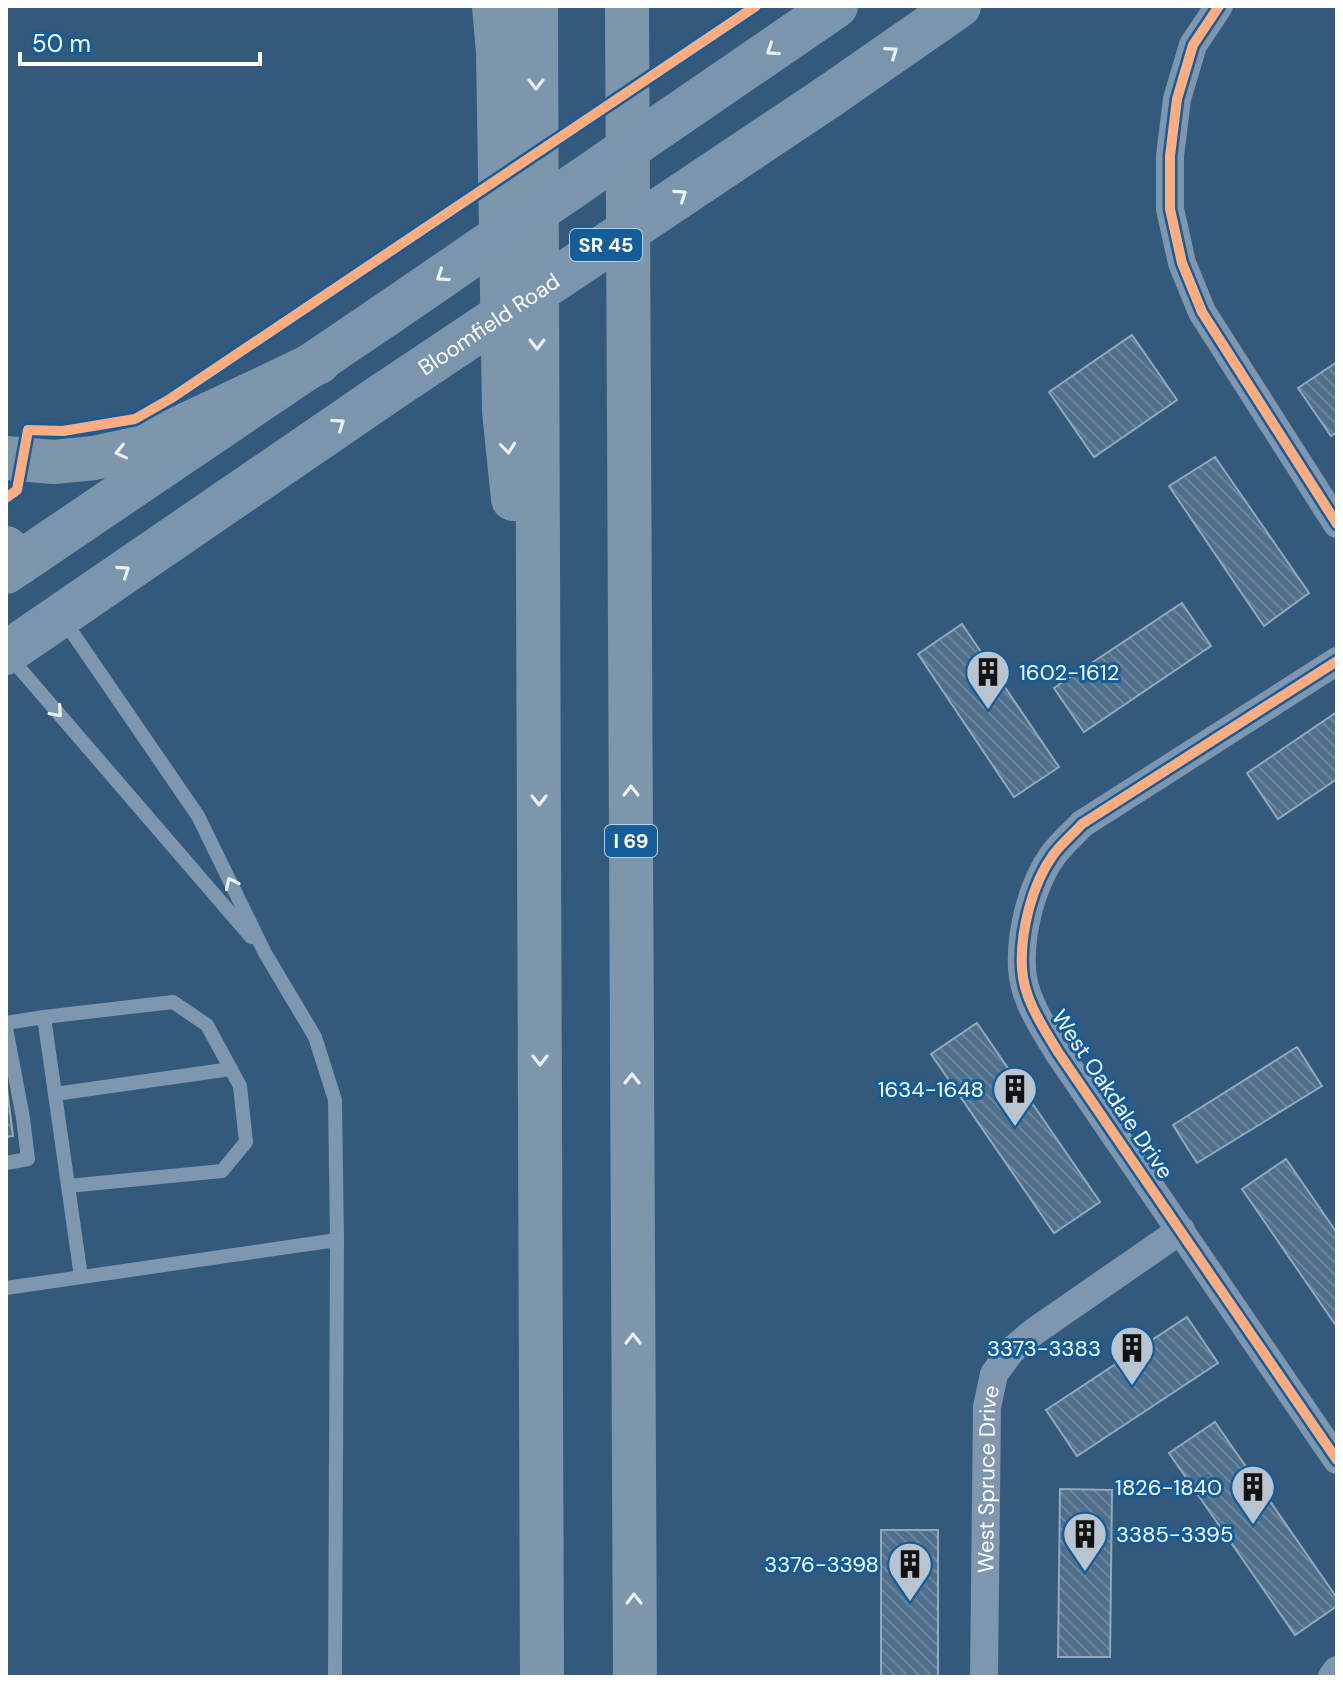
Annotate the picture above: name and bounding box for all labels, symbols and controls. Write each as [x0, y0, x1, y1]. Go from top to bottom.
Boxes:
scale bar [20, 16, 260, 66]
text: 50 m [32, 28, 91, 59]
one-way arrow [766, 40, 780, 55]
one-way arrow [884, 47, 898, 62]
one-way arrow [527, 78, 545, 91]
one-way arrow [673, 190, 687, 205]
road number: SR 45 [570, 229, 642, 261]
one-way arrow [436, 266, 450, 281]
street label: Bloomfield Road [413, 267, 565, 382]
one-way arrow [528, 338, 546, 351]
one-way arrow [331, 419, 345, 434]
one-way arrow [499, 442, 516, 455]
one-way arrow [114, 443, 128, 460]
one-way arrow [116, 566, 130, 581]
building icon: 1602-1612 [964, 648, 1012, 711]
place label: 1602-1612 [1019, 658, 1119, 687]
one-way arrow [47, 702, 62, 717]
one-way arrow [622, 784, 640, 797]
one-way arrow [530, 794, 548, 807]
road number: I 69 [605, 825, 657, 857]
one-way arrow [225, 877, 241, 892]
street label: West Oakdale Drive [1045, 1004, 1180, 1185]
one-way arrow [531, 1054, 549, 1067]
building icon: 1634-1648 [991, 1065, 1039, 1128]
one-way arrow [623, 1072, 641, 1085]
place label: 1634-1648 [878, 1075, 984, 1104]
building icon: 3373-3383 [1108, 1324, 1156, 1387]
one-way arrow [624, 1332, 642, 1345]
place label: 3373-3383 [987, 1334, 1101, 1363]
street label: West Spruce Drive [971, 1383, 1006, 1573]
building icon: 1826-1840 [1229, 1463, 1277, 1526]
place label: 1826-1840 [1115, 1473, 1222, 1502]
building icon: 3385-3395 [1061, 1510, 1109, 1573]
place label: 3385-3395 [1116, 1520, 1233, 1549]
building icon: 3376-3398 [886, 1540, 934, 1603]
place label: 3376-3398 [764, 1550, 879, 1579]
one-way arrow [625, 1592, 643, 1605]

